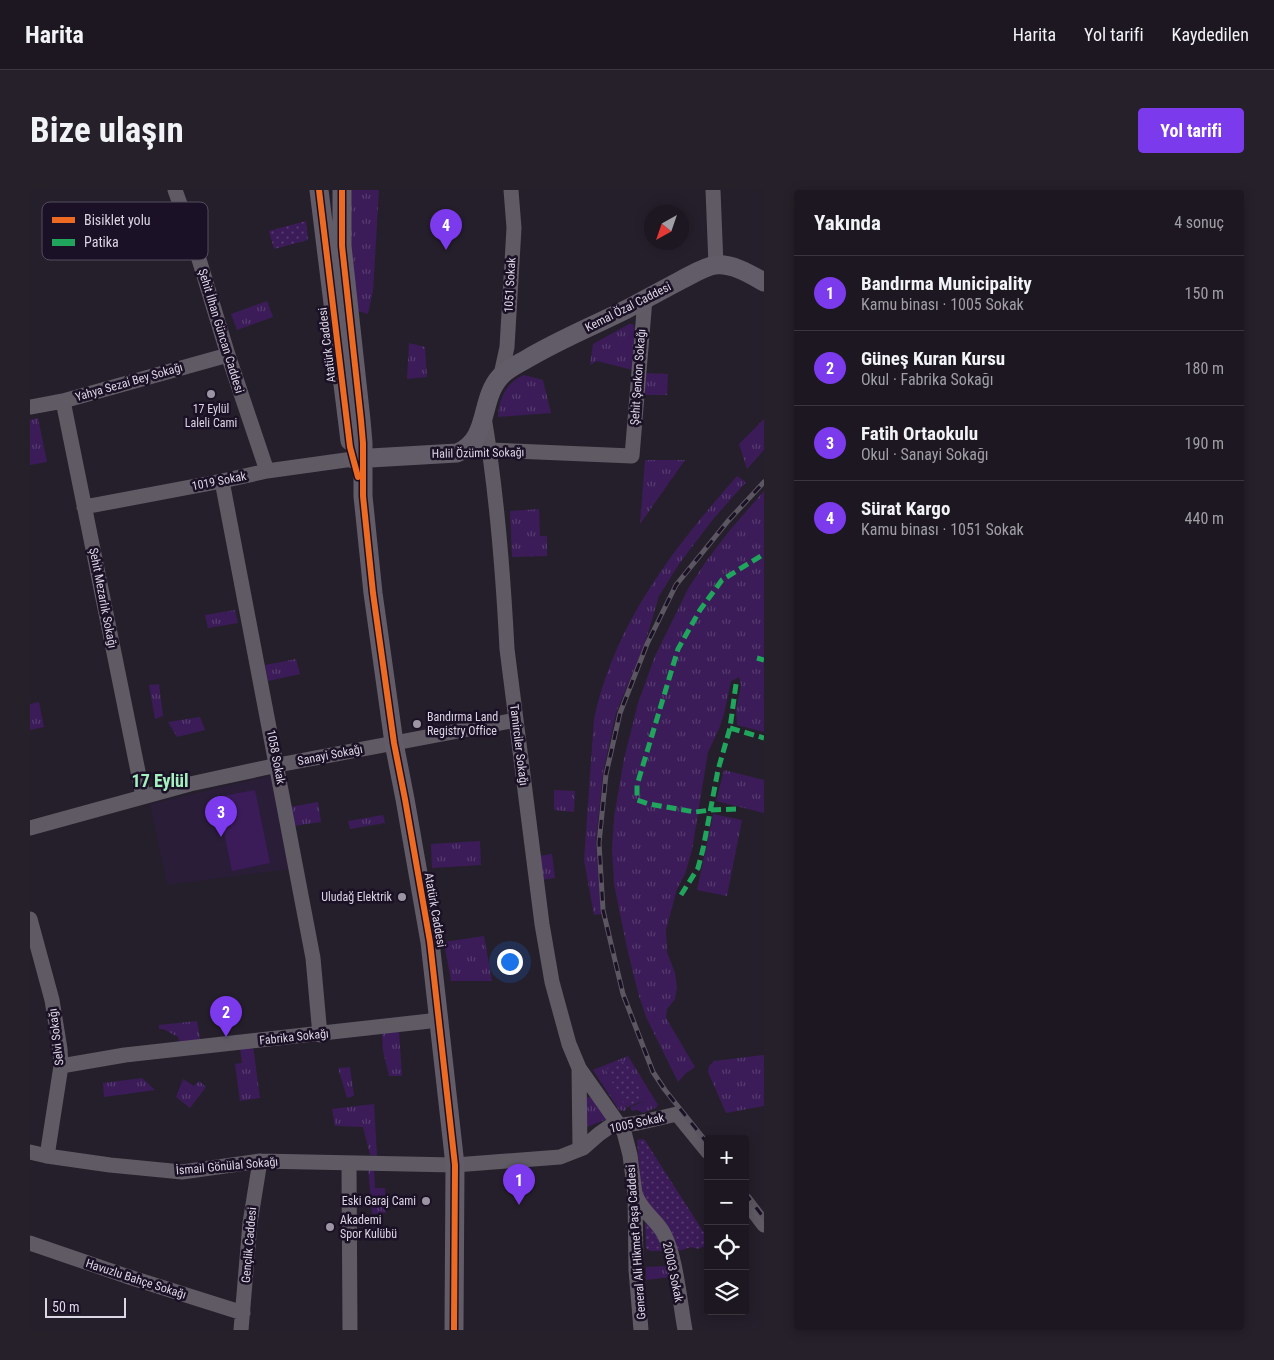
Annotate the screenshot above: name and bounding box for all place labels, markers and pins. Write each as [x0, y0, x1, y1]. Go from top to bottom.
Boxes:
pin: 4 [430, 209, 462, 250]
marker: 17 Eylül Laleli Cami [205, 388, 217, 400]
place label: 17 Eylül Laleli Cami [185, 402, 237, 430]
place label: Bandırma Land Registry Office [427, 710, 498, 738]
marker: Bandırma Land Registry Office [411, 718, 423, 730]
pin: 3 [205, 796, 237, 837]
place label: Uludağ Elektrik [321, 890, 393, 904]
marker: Uludağ Elektrik [396, 891, 408, 903]
pin: 2 [210, 996, 242, 1037]
pin: 1 [503, 1164, 535, 1205]
place label: Eski Garaj Cami [342, 1194, 416, 1208]
marker: Eski Garaj Cami [420, 1195, 432, 1207]
place label: Akademi Spor Kulübü [340, 1213, 397, 1241]
marker: Akademi Spor Kulübü [324, 1221, 336, 1233]

